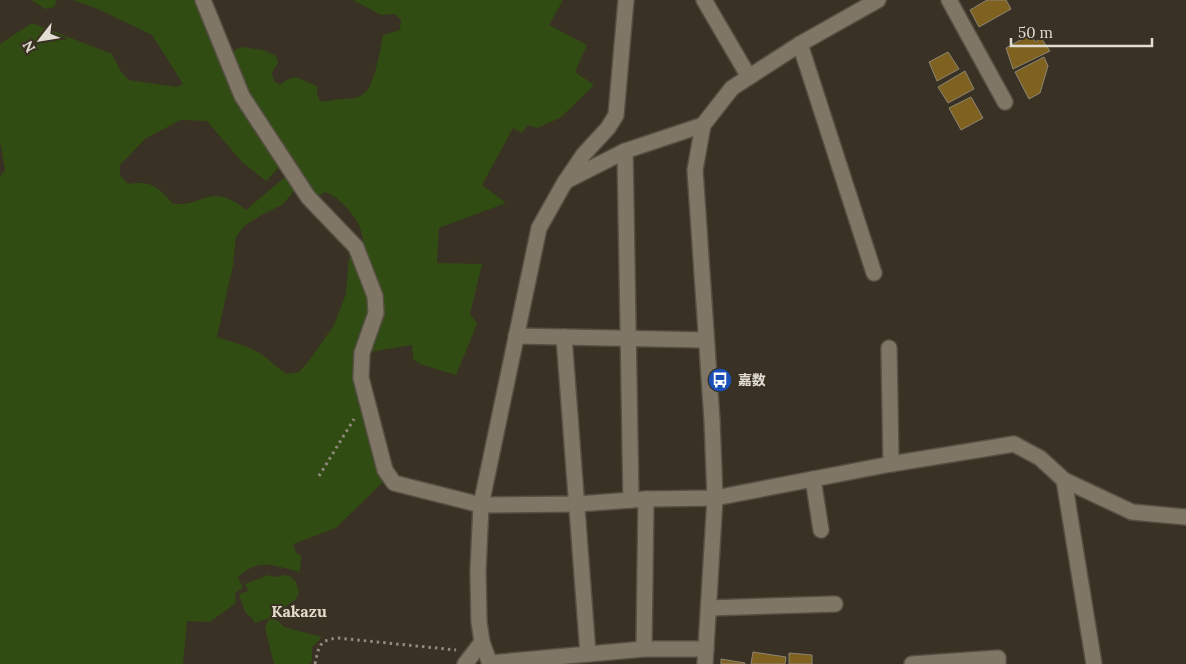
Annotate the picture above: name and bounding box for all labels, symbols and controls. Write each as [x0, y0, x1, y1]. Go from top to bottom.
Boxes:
north arrow [15, 15, 65, 65]
scale bar [1011, 15, 1152, 47]
text: 50 m [1018, 23, 1053, 42]
text: N [18, 37, 39, 56]
bus stop icon: 嘉数 [707, 367, 733, 393]
place label: 嘉数 [738, 371, 766, 389]
district label: Kakazu [271, 601, 327, 621]

